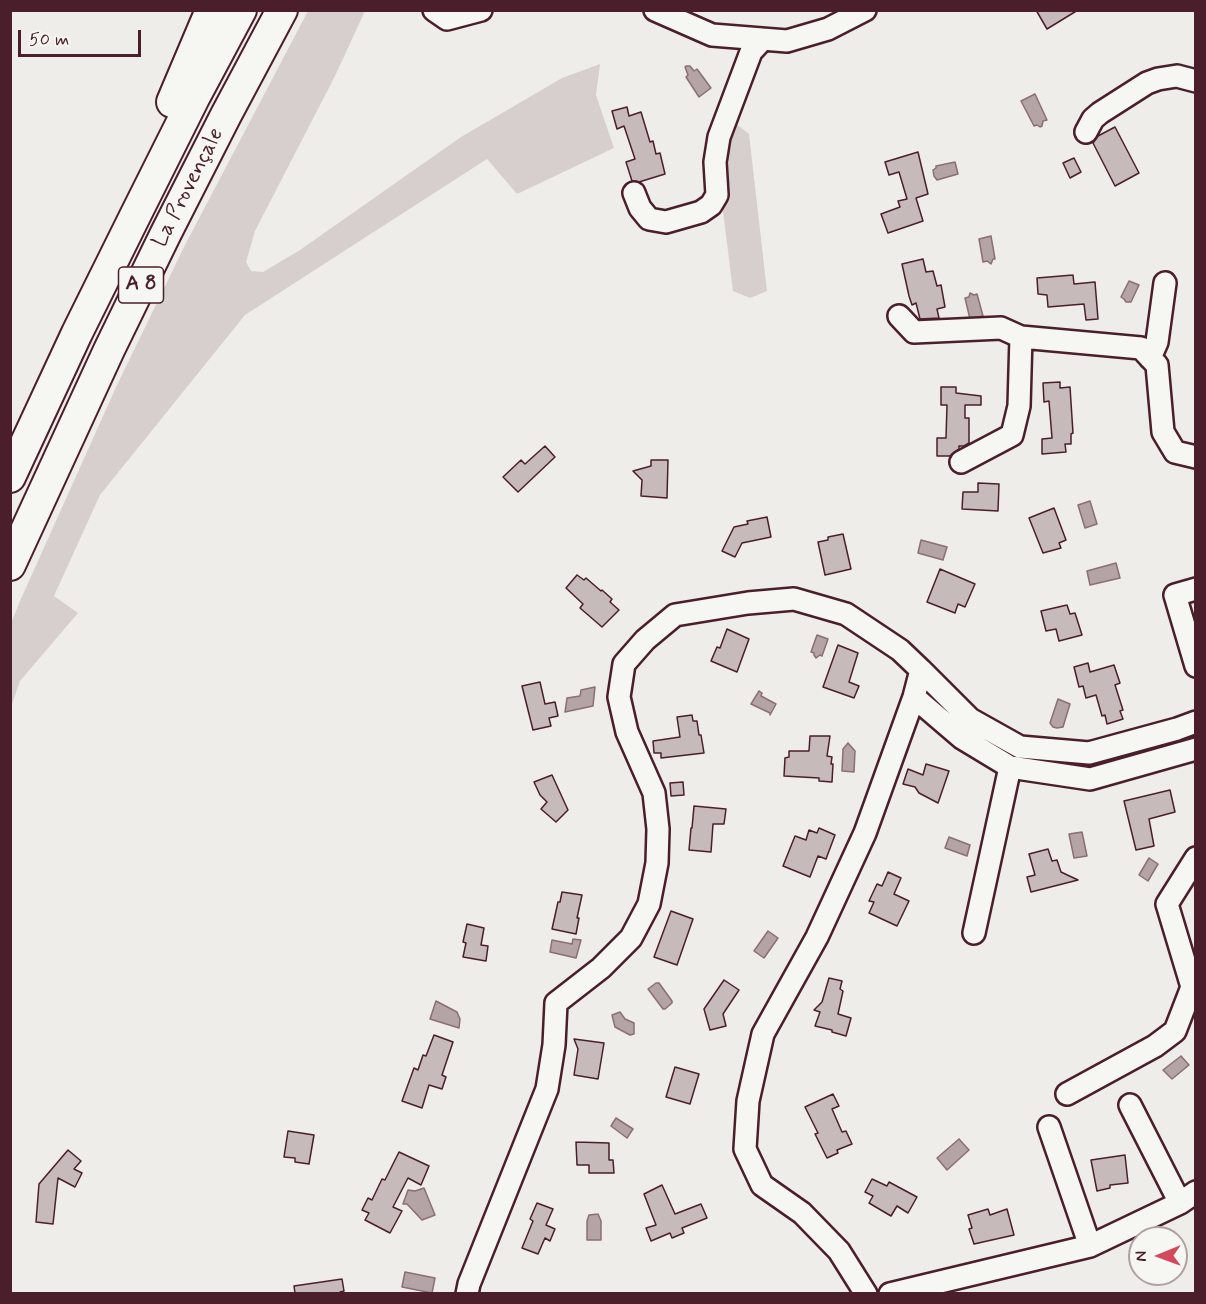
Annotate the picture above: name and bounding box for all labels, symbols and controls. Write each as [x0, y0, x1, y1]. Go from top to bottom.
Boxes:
scale bar [21, 18, 144, 56]
text: 50 m [29, 28, 69, 52]
street label: La Provençale [148, 124, 230, 252]
road number: A 8 [118, 267, 164, 303]
north arrow [1128, 1226, 1188, 1286]
text: N [1131, 1251, 1152, 1262]

